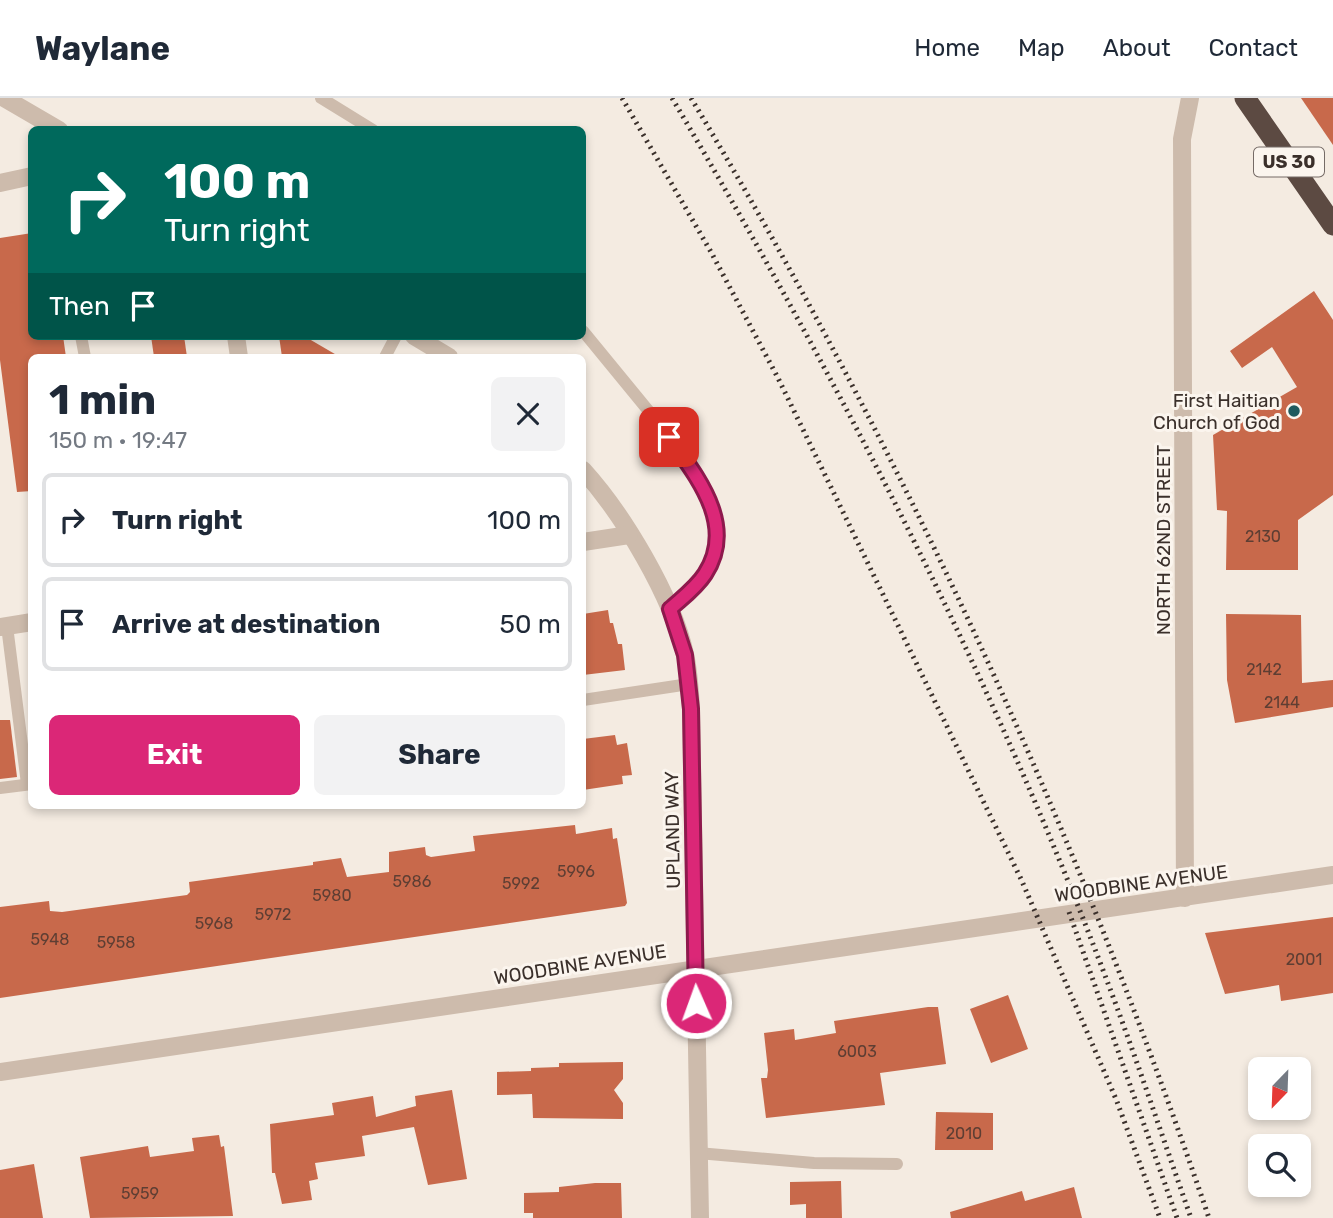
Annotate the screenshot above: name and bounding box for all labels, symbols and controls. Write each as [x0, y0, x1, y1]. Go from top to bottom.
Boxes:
text: Waylane [35, 29, 170, 68]
text: Home [914, 34, 980, 62]
text: Map [1018, 34, 1065, 62]
text: About [1103, 34, 1171, 62]
text: Contact [1209, 34, 1298, 62]
road number: US 30 [1254, 148, 1324, 176]
text: 100 m [164, 152, 310, 210]
icon: right [49, 154, 140, 245]
text: Turn right [164, 211, 309, 249]
icon: arrive [124, 287, 162, 325]
text: Then [49, 291, 110, 322]
text: 1 min [49, 375, 156, 425]
button: close [491, 377, 565, 451]
place label: First Haitian Church of God [1153, 389, 1280, 434]
marker: First Haitian Church of God [1286, 403, 1302, 419]
pin [639, 407, 699, 467]
icon: arrive [650, 418, 688, 456]
text: 150 m · 19:47 [49, 426, 187, 454]
street label: NORTH 62ND STREET [1152, 445, 1175, 635]
icon: right [53, 501, 91, 539]
text: Turn right [112, 505, 242, 536]
text: 100 m [487, 505, 561, 536]
house number: 2130 [1245, 527, 1281, 546]
icon: arrive [53, 605, 91, 643]
text: Arrive at destination [112, 609, 380, 640]
text: 50 m [500, 609, 561, 640]
house number: 2142 [1246, 660, 1282, 679]
house number: 2144 [1264, 693, 1300, 712]
button: Exit [49, 715, 300, 795]
button: Share [314, 715, 565, 795]
street label: UPLAND WAY [660, 771, 685, 889]
street label: WOODBINE AVENUE [1053, 860, 1229, 907]
house number: 5996 [557, 862, 595, 881]
house number: 5986 [393, 872, 432, 891]
house number: 5992 [502, 874, 540, 893]
house number: 5980 [312, 886, 352, 905]
house number: 5972 [255, 905, 291, 924]
house number: 5968 [195, 914, 233, 933]
house number: 5948 [31, 930, 69, 949]
house number: 5958 [97, 933, 135, 952]
street label: WOODBINE AVENUE [492, 939, 668, 989]
house number: 2001 [1286, 950, 1322, 969]
position arrow [659, 966, 733, 1040]
house number: 6003 [837, 1042, 877, 1061]
north arrow [1248, 1057, 1311, 1120]
map controls [1248, 1057, 1311, 1197]
house number: 2010 [946, 1124, 982, 1143]
button: search [1248, 1134, 1311, 1197]
house number: 5959 [121, 1184, 159, 1203]

